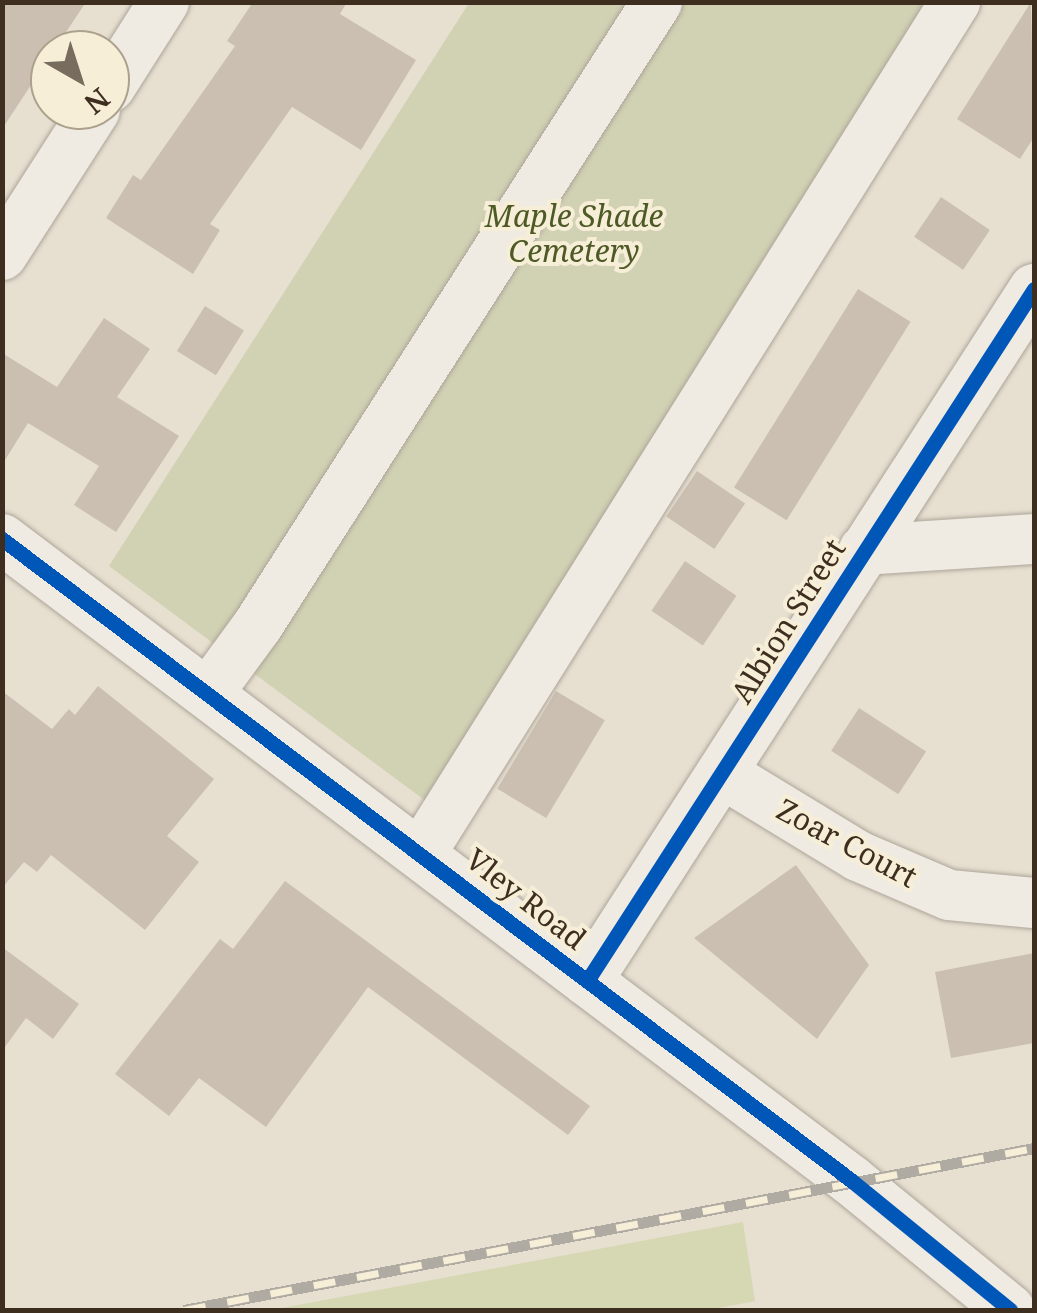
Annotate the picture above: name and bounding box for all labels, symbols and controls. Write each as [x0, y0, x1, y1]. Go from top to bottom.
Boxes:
north arrow [30, 30, 130, 130]
text: N [77, 80, 118, 123]
park label: Maple Shade Cemetery [485, 198, 663, 268]
street label: Albion Street [723, 532, 853, 710]
street label: Zoar Court [771, 791, 923, 895]
street label: Vley Road [459, 841, 593, 957]

